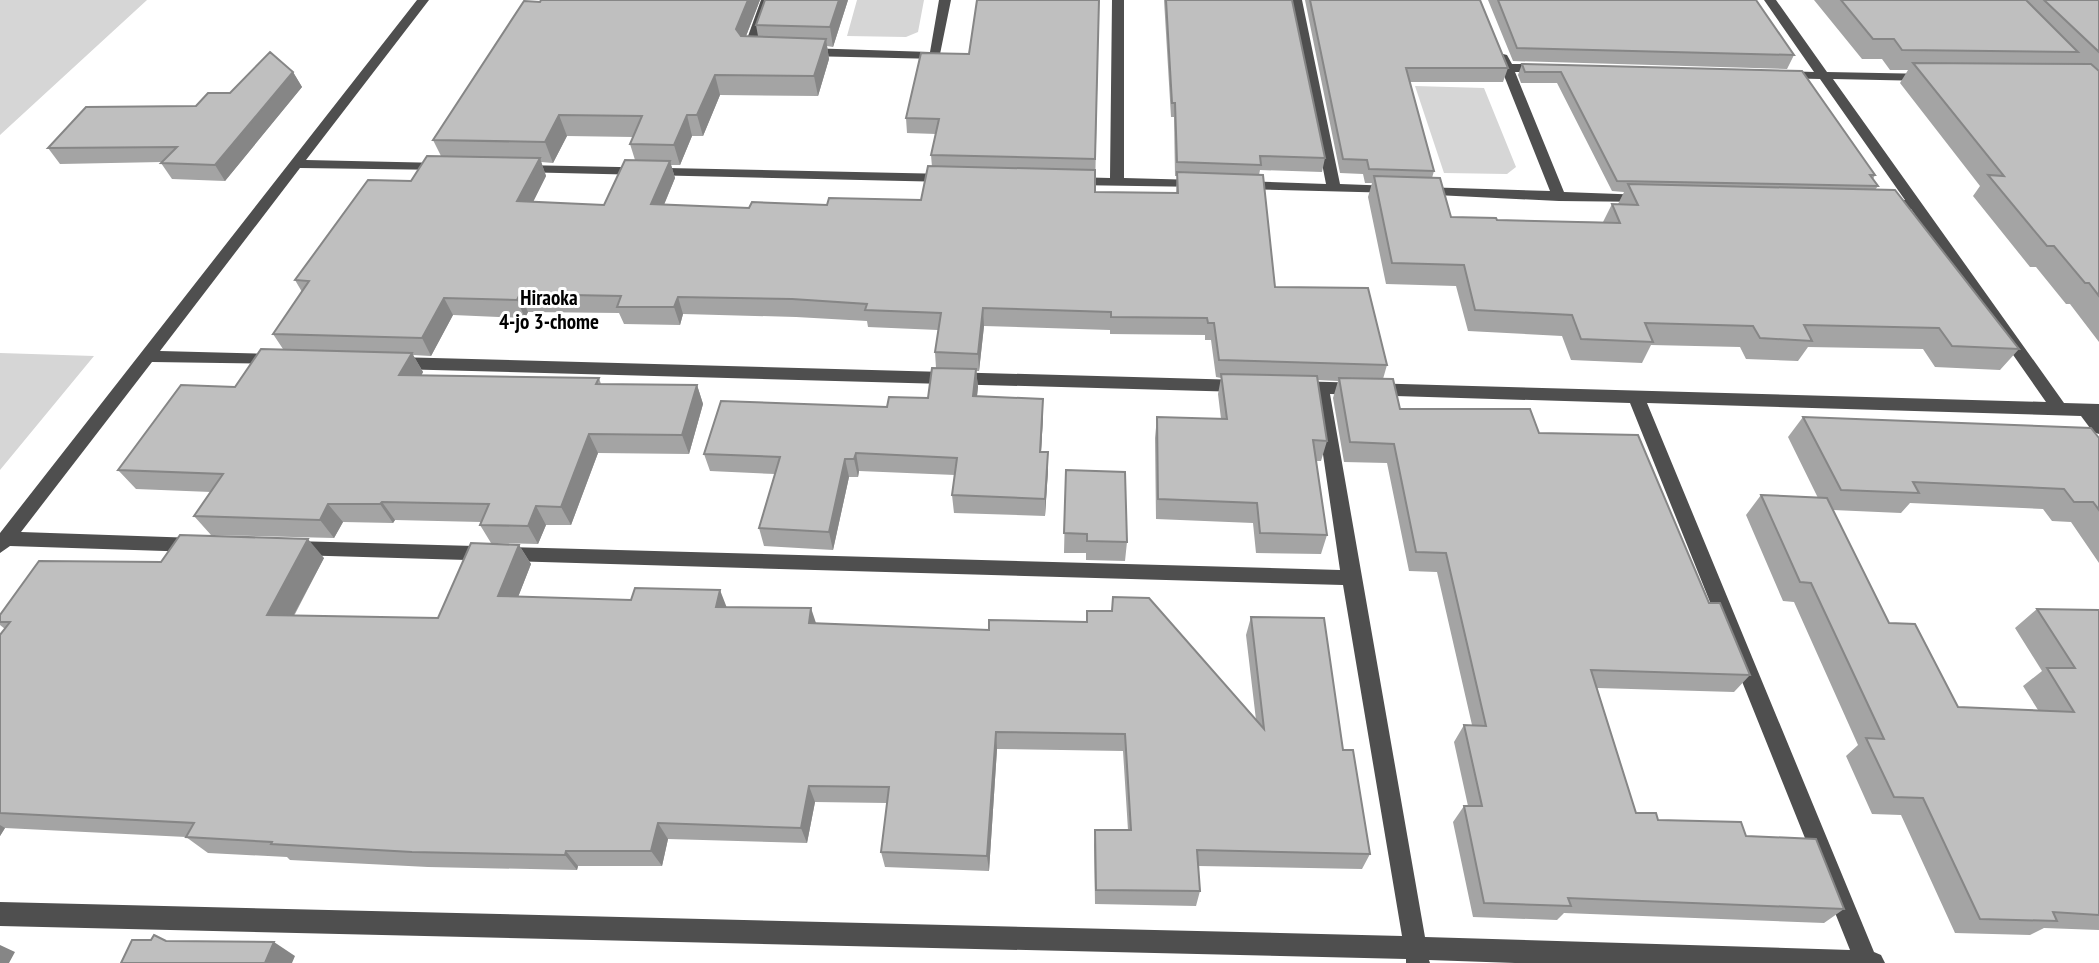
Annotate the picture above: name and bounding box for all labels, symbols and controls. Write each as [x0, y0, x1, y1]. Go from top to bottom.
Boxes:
district label: Hiraoka 4-jo 3-chome [499, 284, 599, 335]

